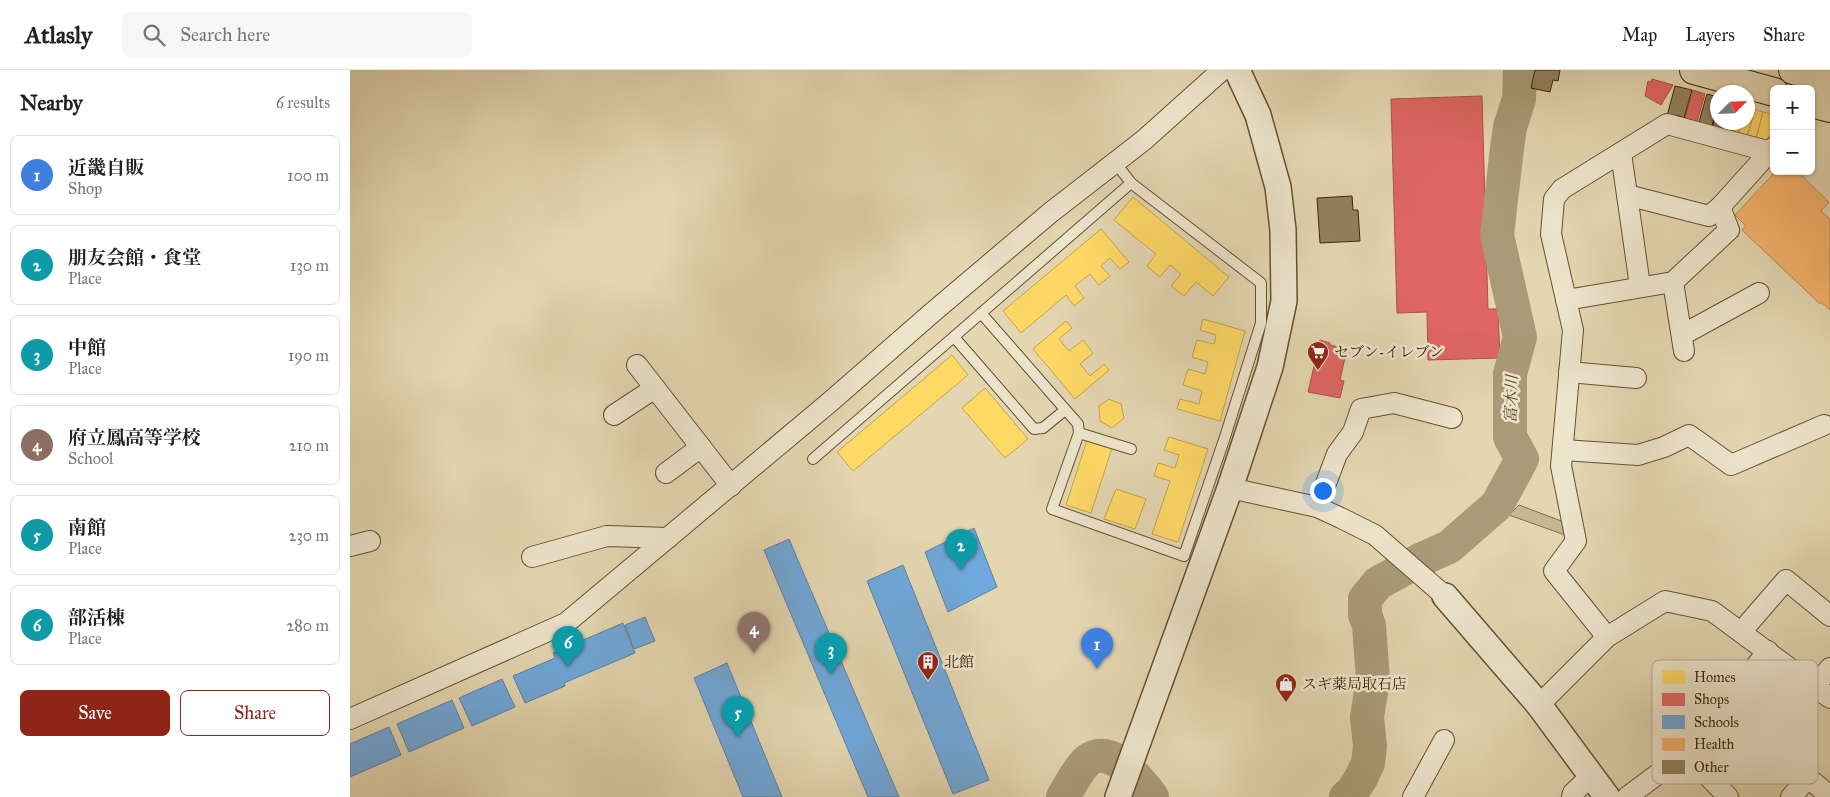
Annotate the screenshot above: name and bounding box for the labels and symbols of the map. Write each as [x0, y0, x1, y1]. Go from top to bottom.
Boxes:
north arrow [1710, 85, 1755, 130]
supermarket icon: セブン-イレブン [1306, 340, 1330, 371]
place label: セブン-イレブン [1334, 343, 1444, 361]
water label: 富木川 [1501, 373, 1521, 423]
your location [1310, 478, 1336, 504]
pin: 2 [945, 529, 977, 570]
pin: 4 [738, 612, 770, 653]
pin: 6 [552, 626, 584, 667]
pin: 1 [1081, 628, 1113, 669]
pin: 3 [815, 633, 847, 674]
building icon: 北館 [916, 650, 940, 681]
place label: 北館 [944, 653, 974, 671]
legend [1652, 660, 1818, 784]
text: Homes [1694, 669, 1736, 686]
shop icon: スギ薬局取石店 [1274, 672, 1298, 703]
place label: スギ薬局取石店 [1302, 675, 1407, 693]
text: Shops [1694, 691, 1729, 708]
pin: 5 [722, 696, 754, 737]
text: Schools [1694, 714, 1739, 731]
text: Health [1694, 736, 1734, 753]
text: Other [1694, 759, 1729, 776]

